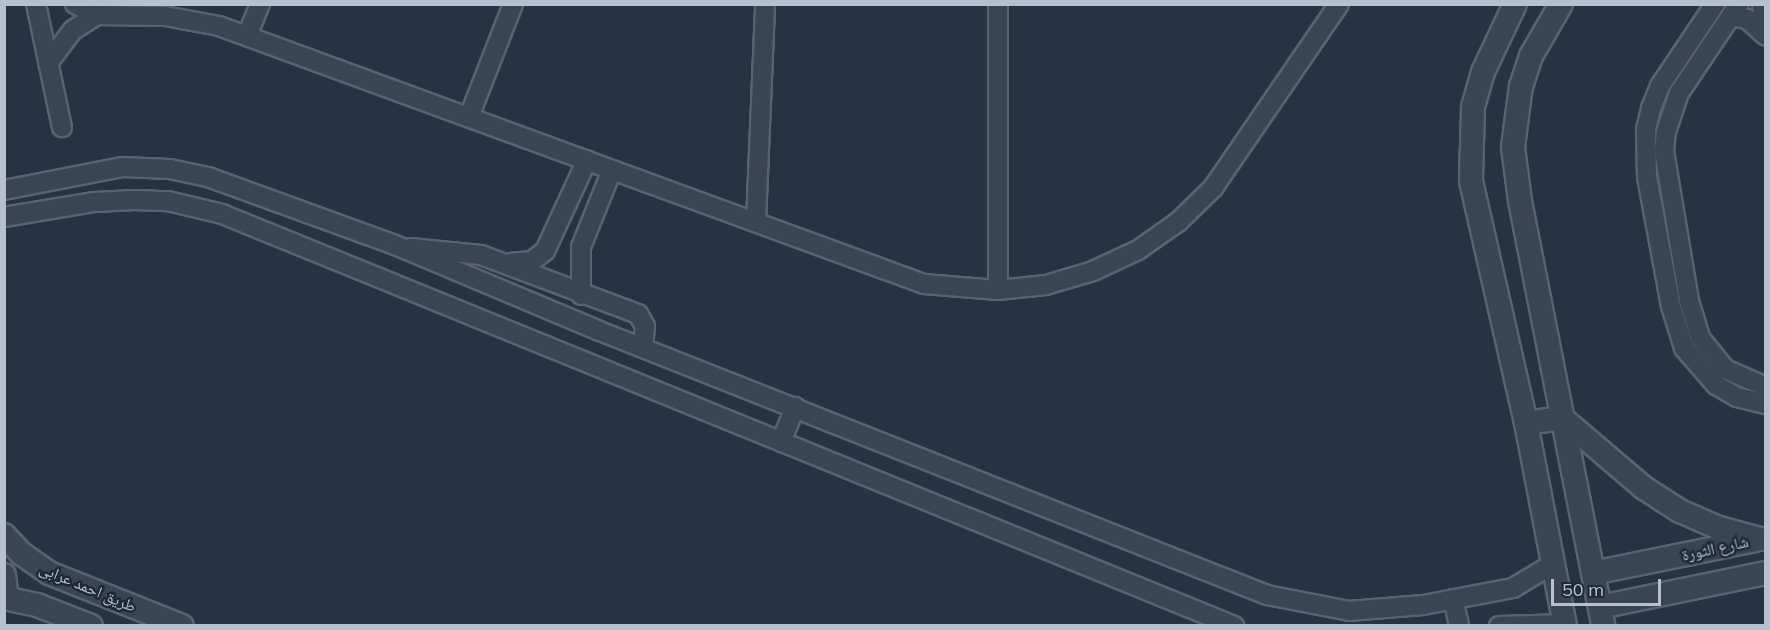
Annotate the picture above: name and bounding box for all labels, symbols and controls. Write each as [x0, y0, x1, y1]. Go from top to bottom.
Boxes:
street label: شارع الثورة [1680, 532, 1750, 564]
street label: طريق احمد عرابى [37, 558, 139, 616]
scale bar [1554, 567, 1664, 605]
text: 50 m [1562, 578, 1604, 601]

